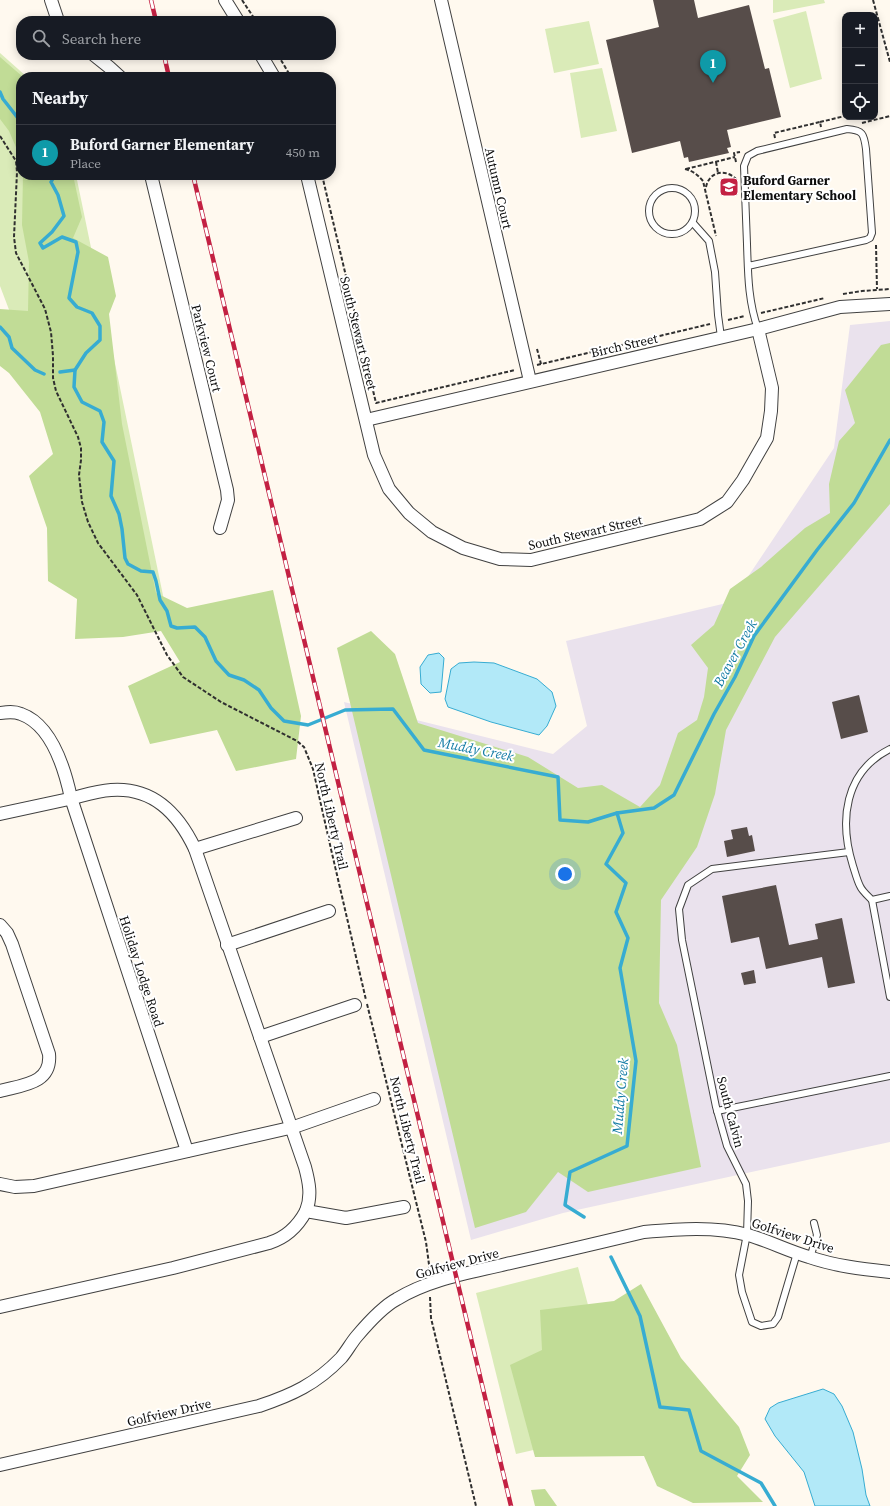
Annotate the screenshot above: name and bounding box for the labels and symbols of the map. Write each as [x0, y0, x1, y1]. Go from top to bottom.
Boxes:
pin: 1 [700, 50, 726, 83]
street label: Autumn Court [481, 146, 516, 231]
place label: Buford Garner Elementary School [743, 172, 856, 204]
school or university icon: Buford Garner Elementary School [718, 176, 740, 198]
street label: South Stewart Street [336, 275, 381, 392]
street label: Parkview Court [187, 303, 226, 394]
street label: Birch Street [589, 329, 660, 361]
street label: South Stewart Street [526, 511, 645, 554]
water label: Beaver Creek [708, 616, 762, 691]
water label: Muddy Creek [436, 732, 516, 766]
street label: North Liberty Trail [311, 761, 352, 872]
your location [555, 864, 575, 884]
street label: Holiday Lodge Road [116, 913, 168, 1030]
water label: Muddy Creek [607, 1057, 633, 1136]
street label: North Liberty Trail [386, 1075, 429, 1186]
street label: South Calvin [713, 1075, 748, 1150]
street label: Golfview Drive [749, 1214, 837, 1257]
street label: Golfview Drive [414, 1244, 501, 1283]
street label: Golfview Drive [125, 1394, 213, 1430]

